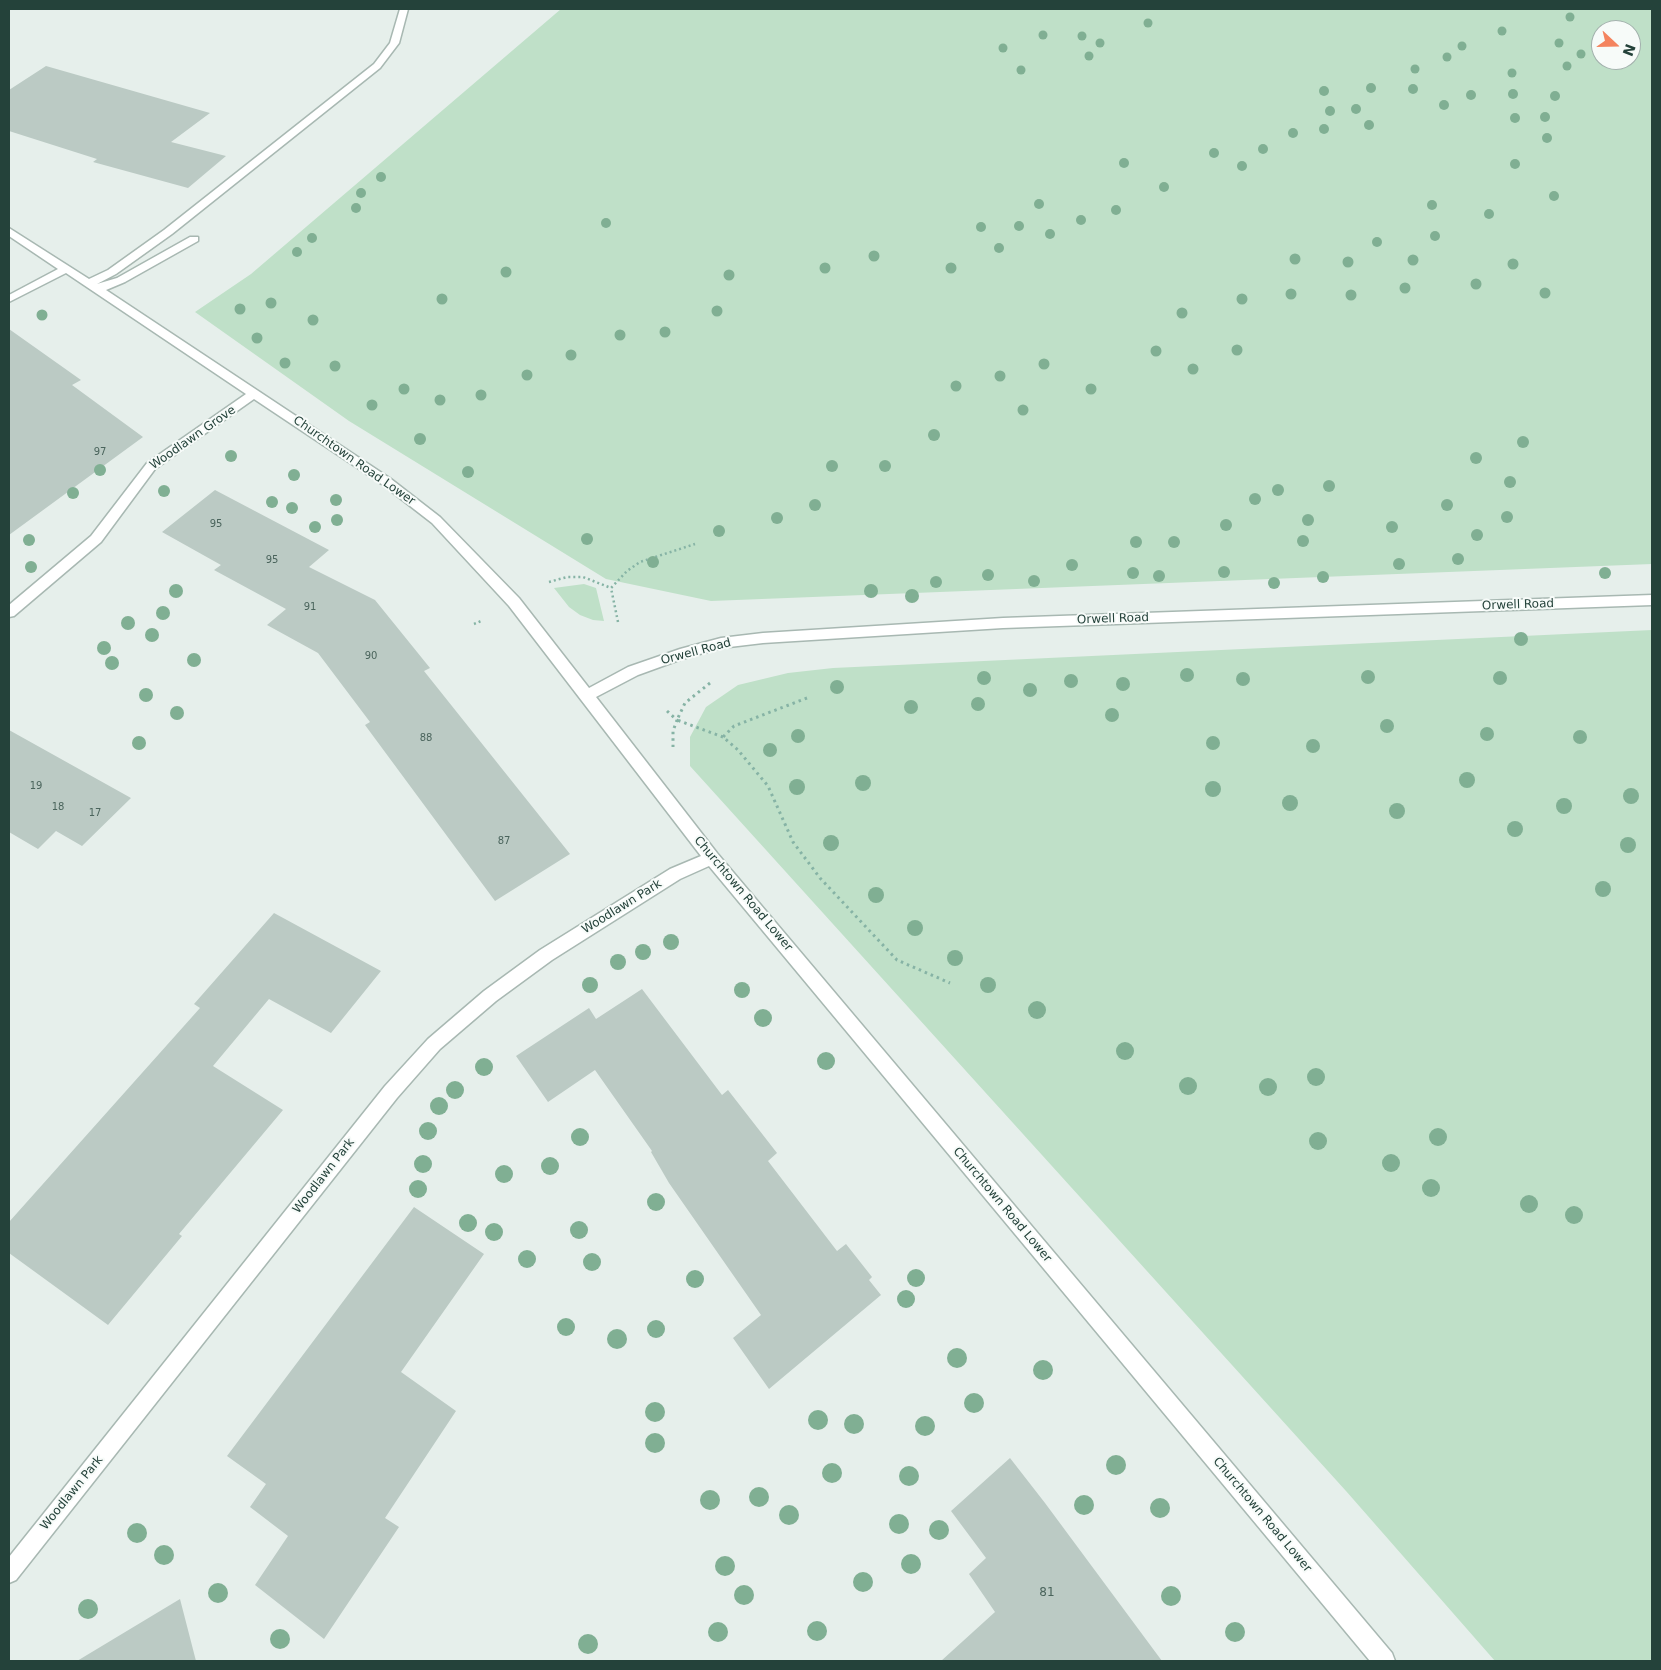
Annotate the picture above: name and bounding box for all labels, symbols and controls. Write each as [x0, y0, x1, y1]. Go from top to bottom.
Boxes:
north arrow [1591, 20, 1641, 70]
text: N [1620, 42, 1639, 58]
street label: Woodlawn Grove [147, 403, 239, 473]
street label: Churchtown Road Lower [290, 413, 418, 509]
house number: 97 [94, 446, 106, 458]
house number: 95 [210, 518, 222, 530]
house number: 95 [266, 554, 278, 566]
street label: Orwell Road [1482, 597, 1554, 613]
house number: 91 [304, 601, 316, 613]
street label: Orwell Road [1077, 611, 1149, 627]
street label: Orwell Road [659, 636, 733, 668]
house number: 90 [365, 650, 377, 662]
house number: 88 [420, 732, 432, 744]
house number: 19 [30, 780, 42, 792]
house number: 18 [52, 801, 64, 813]
house number: 17 [89, 807, 101, 819]
street label: Churchtown Road Lower [691, 834, 795, 954]
house number: 87 [498, 835, 510, 847]
street label: Woodlawn Park [579, 877, 665, 937]
street label: Woodlawn Park [290, 1136, 358, 1216]
street label: Churchtown Road Lower [950, 1145, 1054, 1265]
street label: Woodlawn Park [38, 1453, 106, 1533]
street label: Churchtown Road Lower [1210, 1455, 1314, 1575]
house number: 81 [1039, 1586, 1055, 1600]

